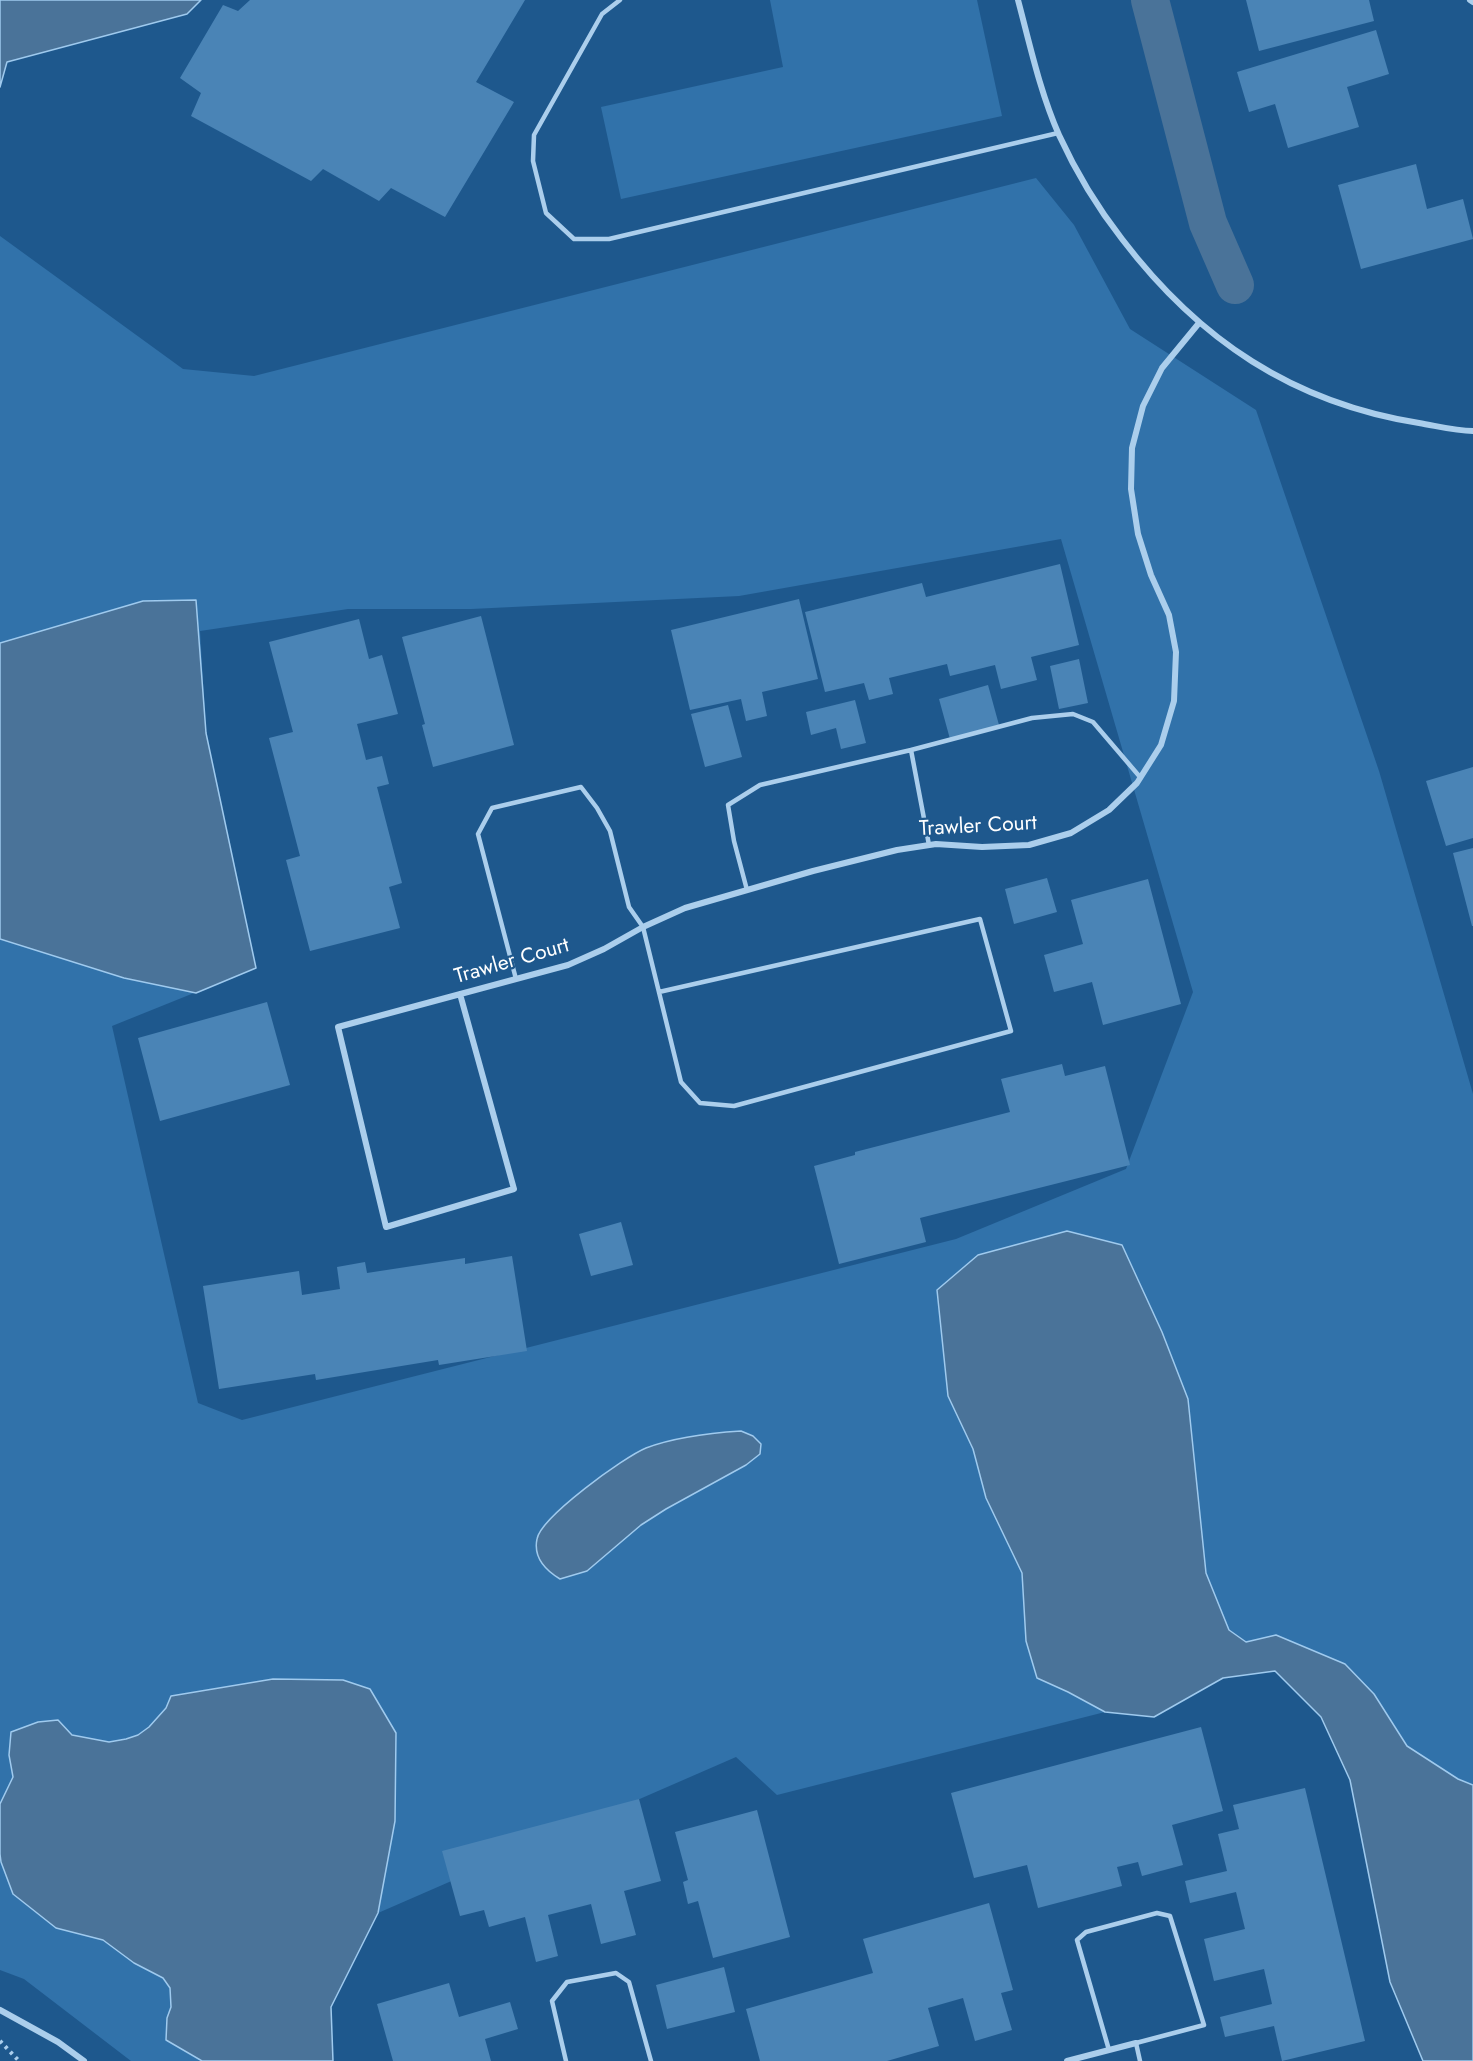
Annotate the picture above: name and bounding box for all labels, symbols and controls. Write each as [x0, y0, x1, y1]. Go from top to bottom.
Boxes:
street label: Trawler Court [919, 811, 1037, 843]
street label: Trawler Court [452, 934, 572, 990]

